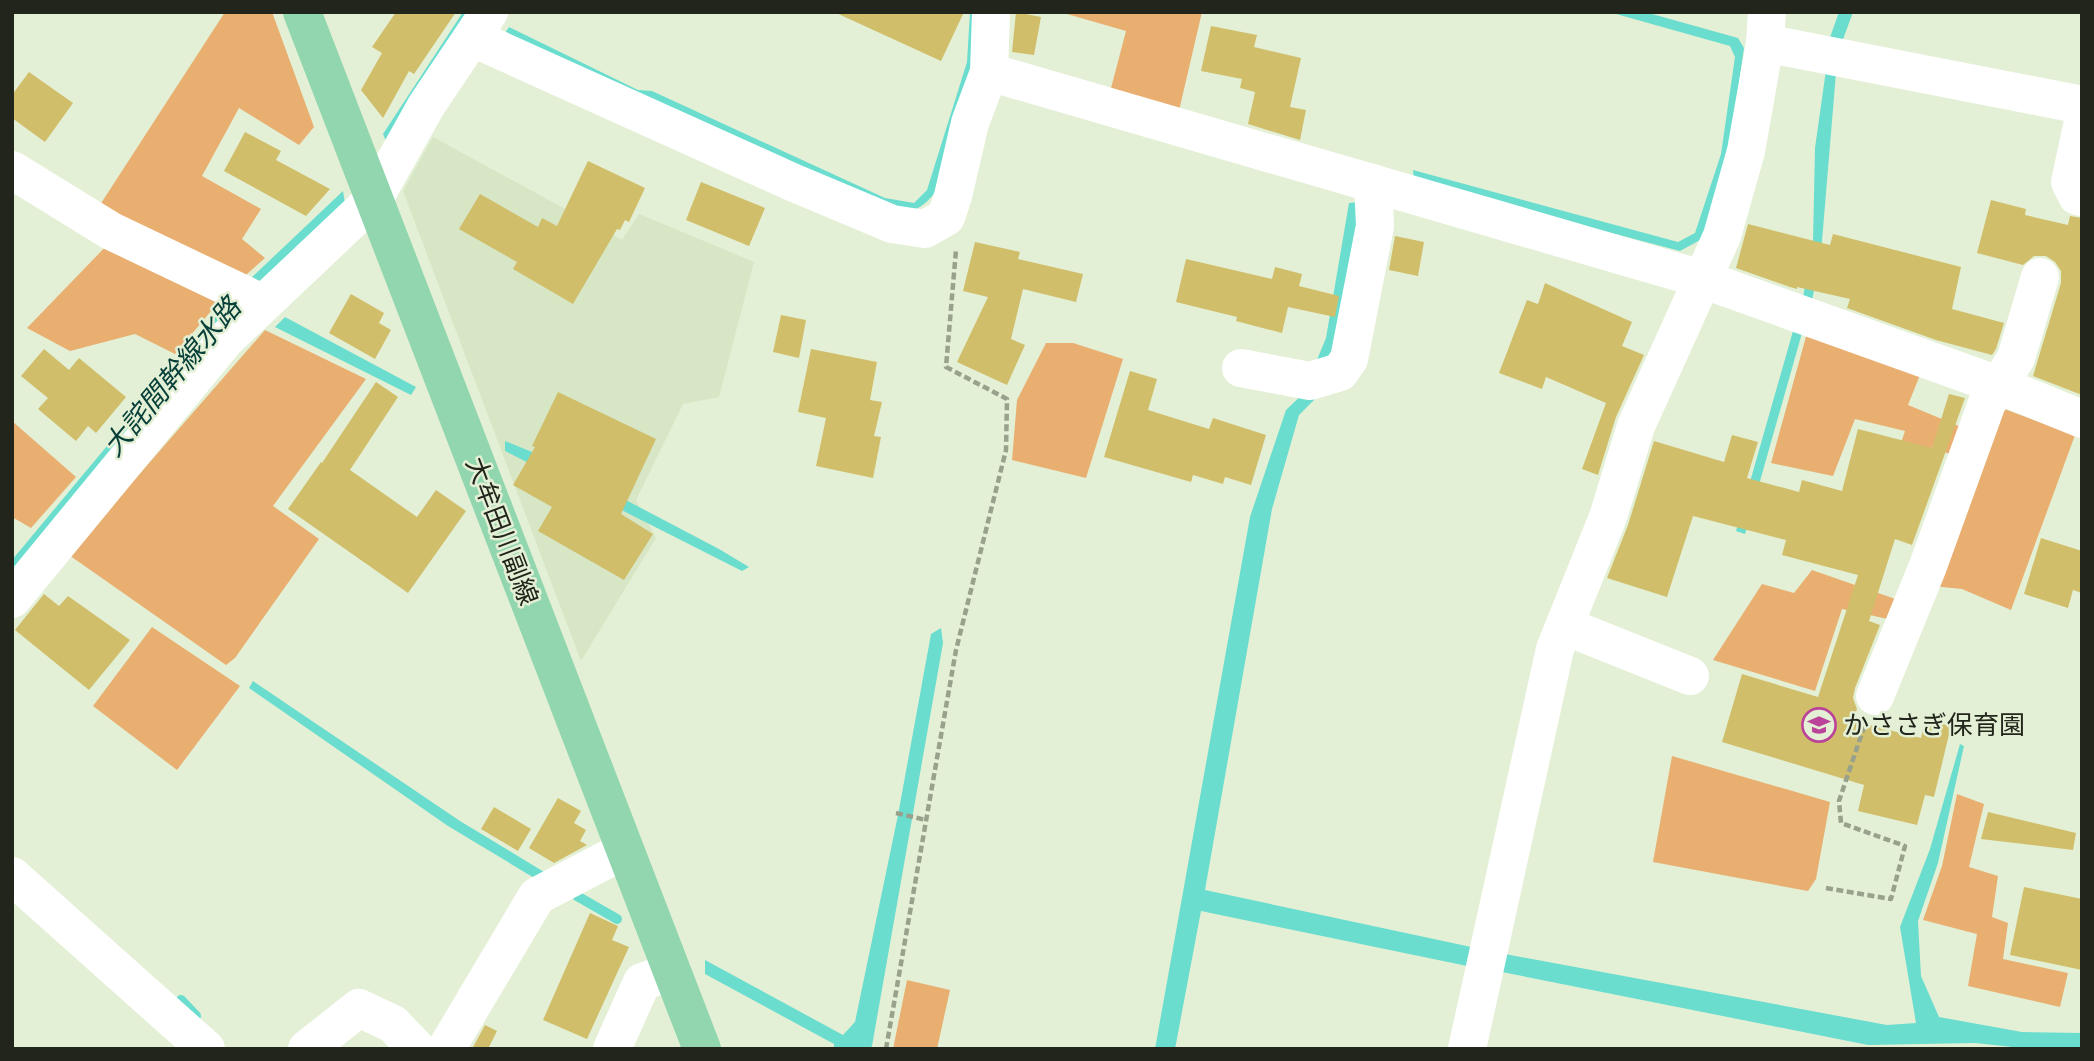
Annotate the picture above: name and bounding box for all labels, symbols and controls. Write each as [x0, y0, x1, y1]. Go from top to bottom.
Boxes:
water label: 大詫間幹線水路 [96, 290, 249, 463]
street label: 大牟田川副線 [459, 452, 545, 610]
school or university icon: かささぎ保育園 [1800, 706, 1838, 744]
place label: かささぎ保育園 [1843, 709, 2025, 741]

